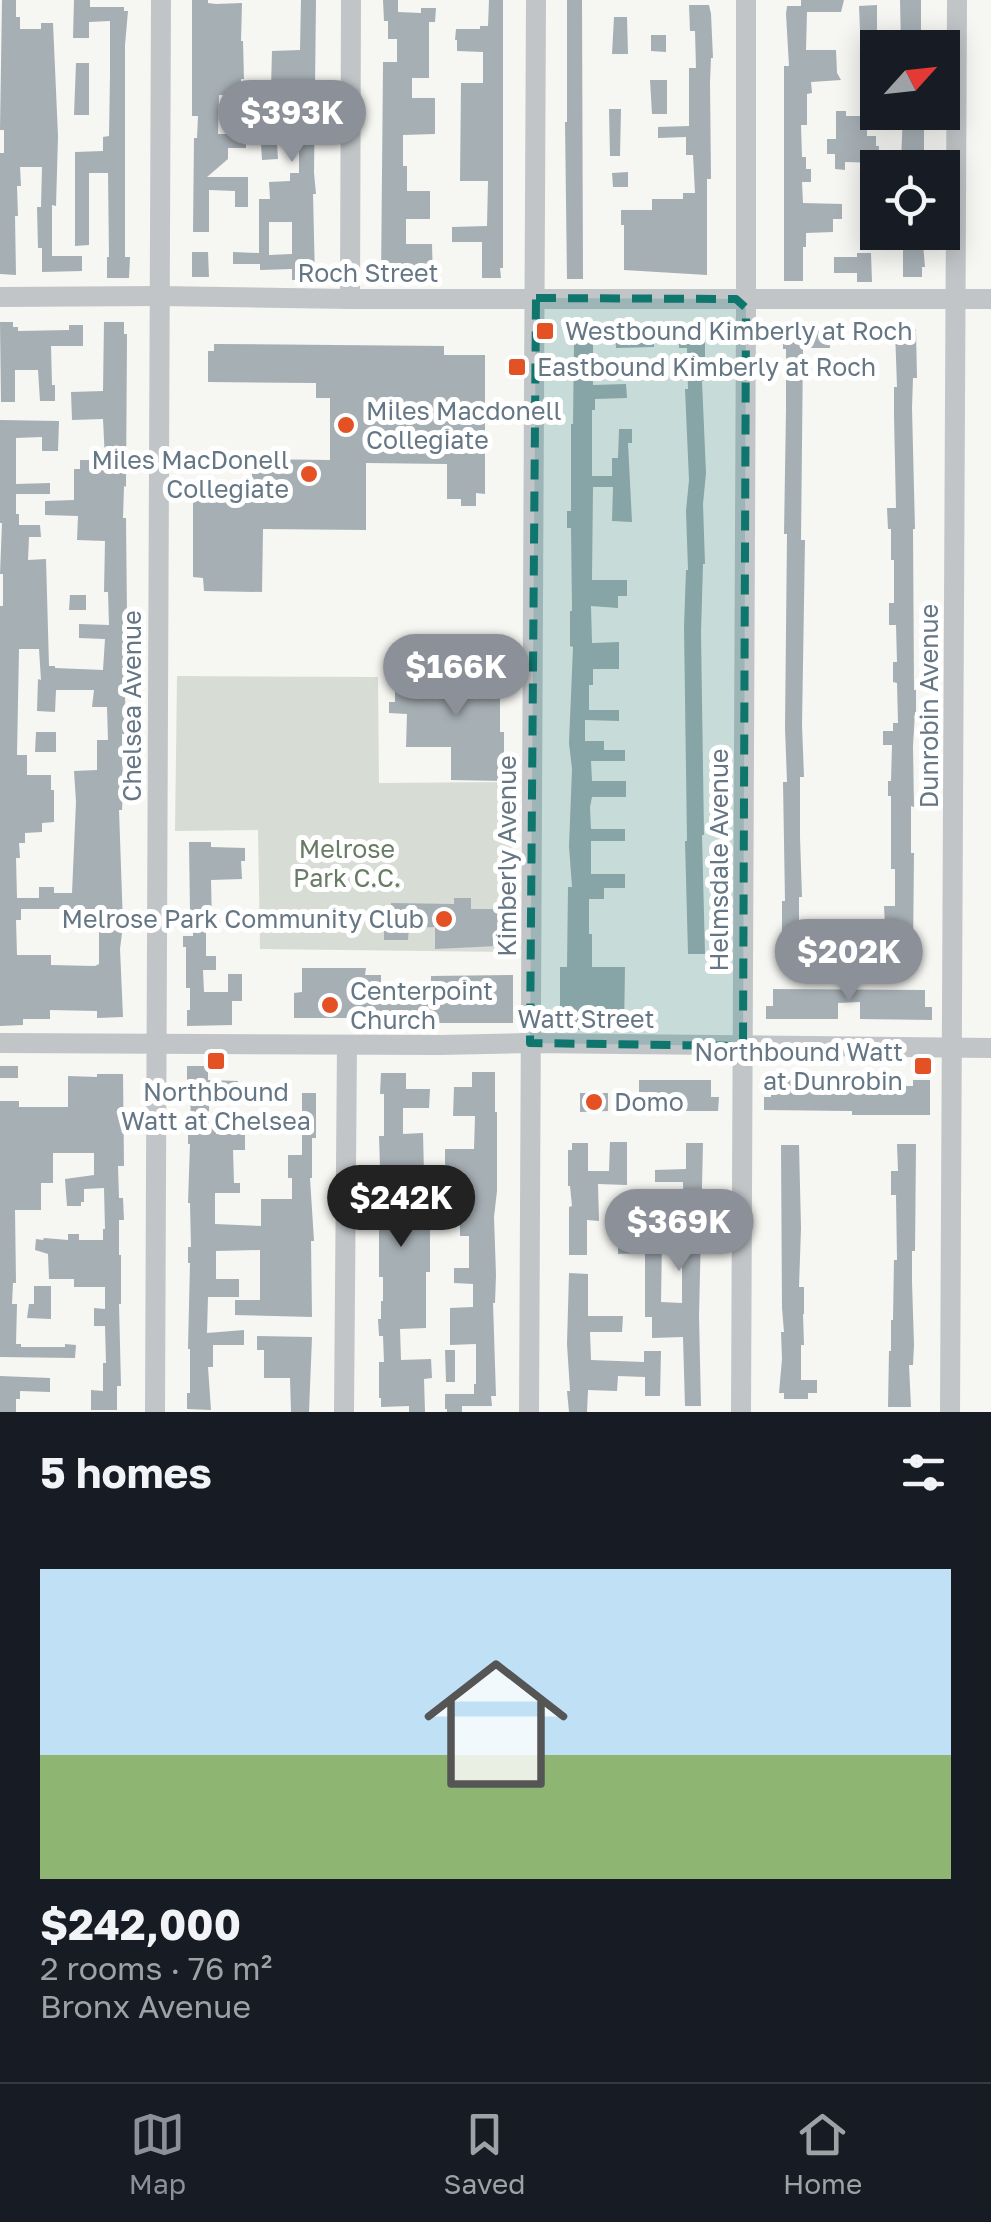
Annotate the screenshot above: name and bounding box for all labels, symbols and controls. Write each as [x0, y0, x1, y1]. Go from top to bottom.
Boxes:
north arrow [860, 30, 960, 130]
map controls [860, 30, 960, 250]
pin: $393K [222, 80, 362, 165]
text: $393K [240, 93, 344, 131]
button: locate [860, 150, 960, 250]
street label: Roch Street [297, 257, 439, 288]
place label: Westbound Kimberly at Roch [565, 315, 913, 346]
marker: Westbound Kimberly at Roch [534, 320, 556, 342]
place label: Eastbound Kimberly at Roch [537, 351, 876, 382]
marker: Eastbound Kimberly at Roch [506, 356, 528, 378]
place label: Miles Macdonell Collegiate [366, 395, 561, 455]
marker: Miles Macdonell Collegiate [335, 414, 357, 436]
place label: Miles MacDonell Collegiate [91, 444, 289, 504]
marker: Miles MacDonell Collegiate [298, 463, 320, 485]
street label: Dunrobin Avenue [913, 604, 944, 808]
street label: Chelsea Avenue [116, 610, 147, 802]
pin: $166K [386, 634, 526, 719]
text: $166K [405, 647, 507, 685]
street label: Helmsdale Avenue [703, 748, 734, 972]
street label: Kimberly Avenue [491, 755, 522, 957]
park label: Melrose Park C.C. [293, 833, 401, 893]
place label: Melrose Park Community Club [61, 903, 424, 934]
marker: Melrose Park Community Club [433, 908, 455, 930]
pin: $202K [779, 919, 919, 1004]
text: $202K [797, 932, 901, 970]
place label: Centerpoint Church [350, 975, 493, 1035]
marker: Centerpoint Church [319, 994, 341, 1016]
street label: Watt Street [518, 1003, 654, 1034]
place label: Northbound Watt at Dunrobin [694, 1036, 903, 1096]
marker: Northbound Watt at Chelsea [205, 1050, 227, 1072]
marker: Northbound Watt at Dunrobin [912, 1055, 934, 1077]
place label: Northbound Watt at Chelsea [121, 1076, 311, 1136]
place label: Domo [614, 1086, 684, 1117]
marker: Domo [583, 1091, 605, 1113]
pin: $242K [331, 1165, 471, 1250]
text: $242K [349, 1178, 453, 1216]
pin: $369K [609, 1189, 749, 1274]
text: $369K [627, 1202, 731, 1240]
icon: filters [896, 1445, 951, 1500]
text: 5 homes [40, 1447, 212, 1497]
icon: home [406, 1634, 586, 1814]
text: $242,000 [40, 1899, 241, 1949]
text: 2 rooms · 76 m² [40, 1949, 272, 1987]
text: Bronx Avenue [40, 1987, 251, 2025]
tab: Map [129, 2107, 186, 2200]
tab: Saved [444, 2107, 525, 2200]
tab: Home [783, 2107, 862, 2200]

